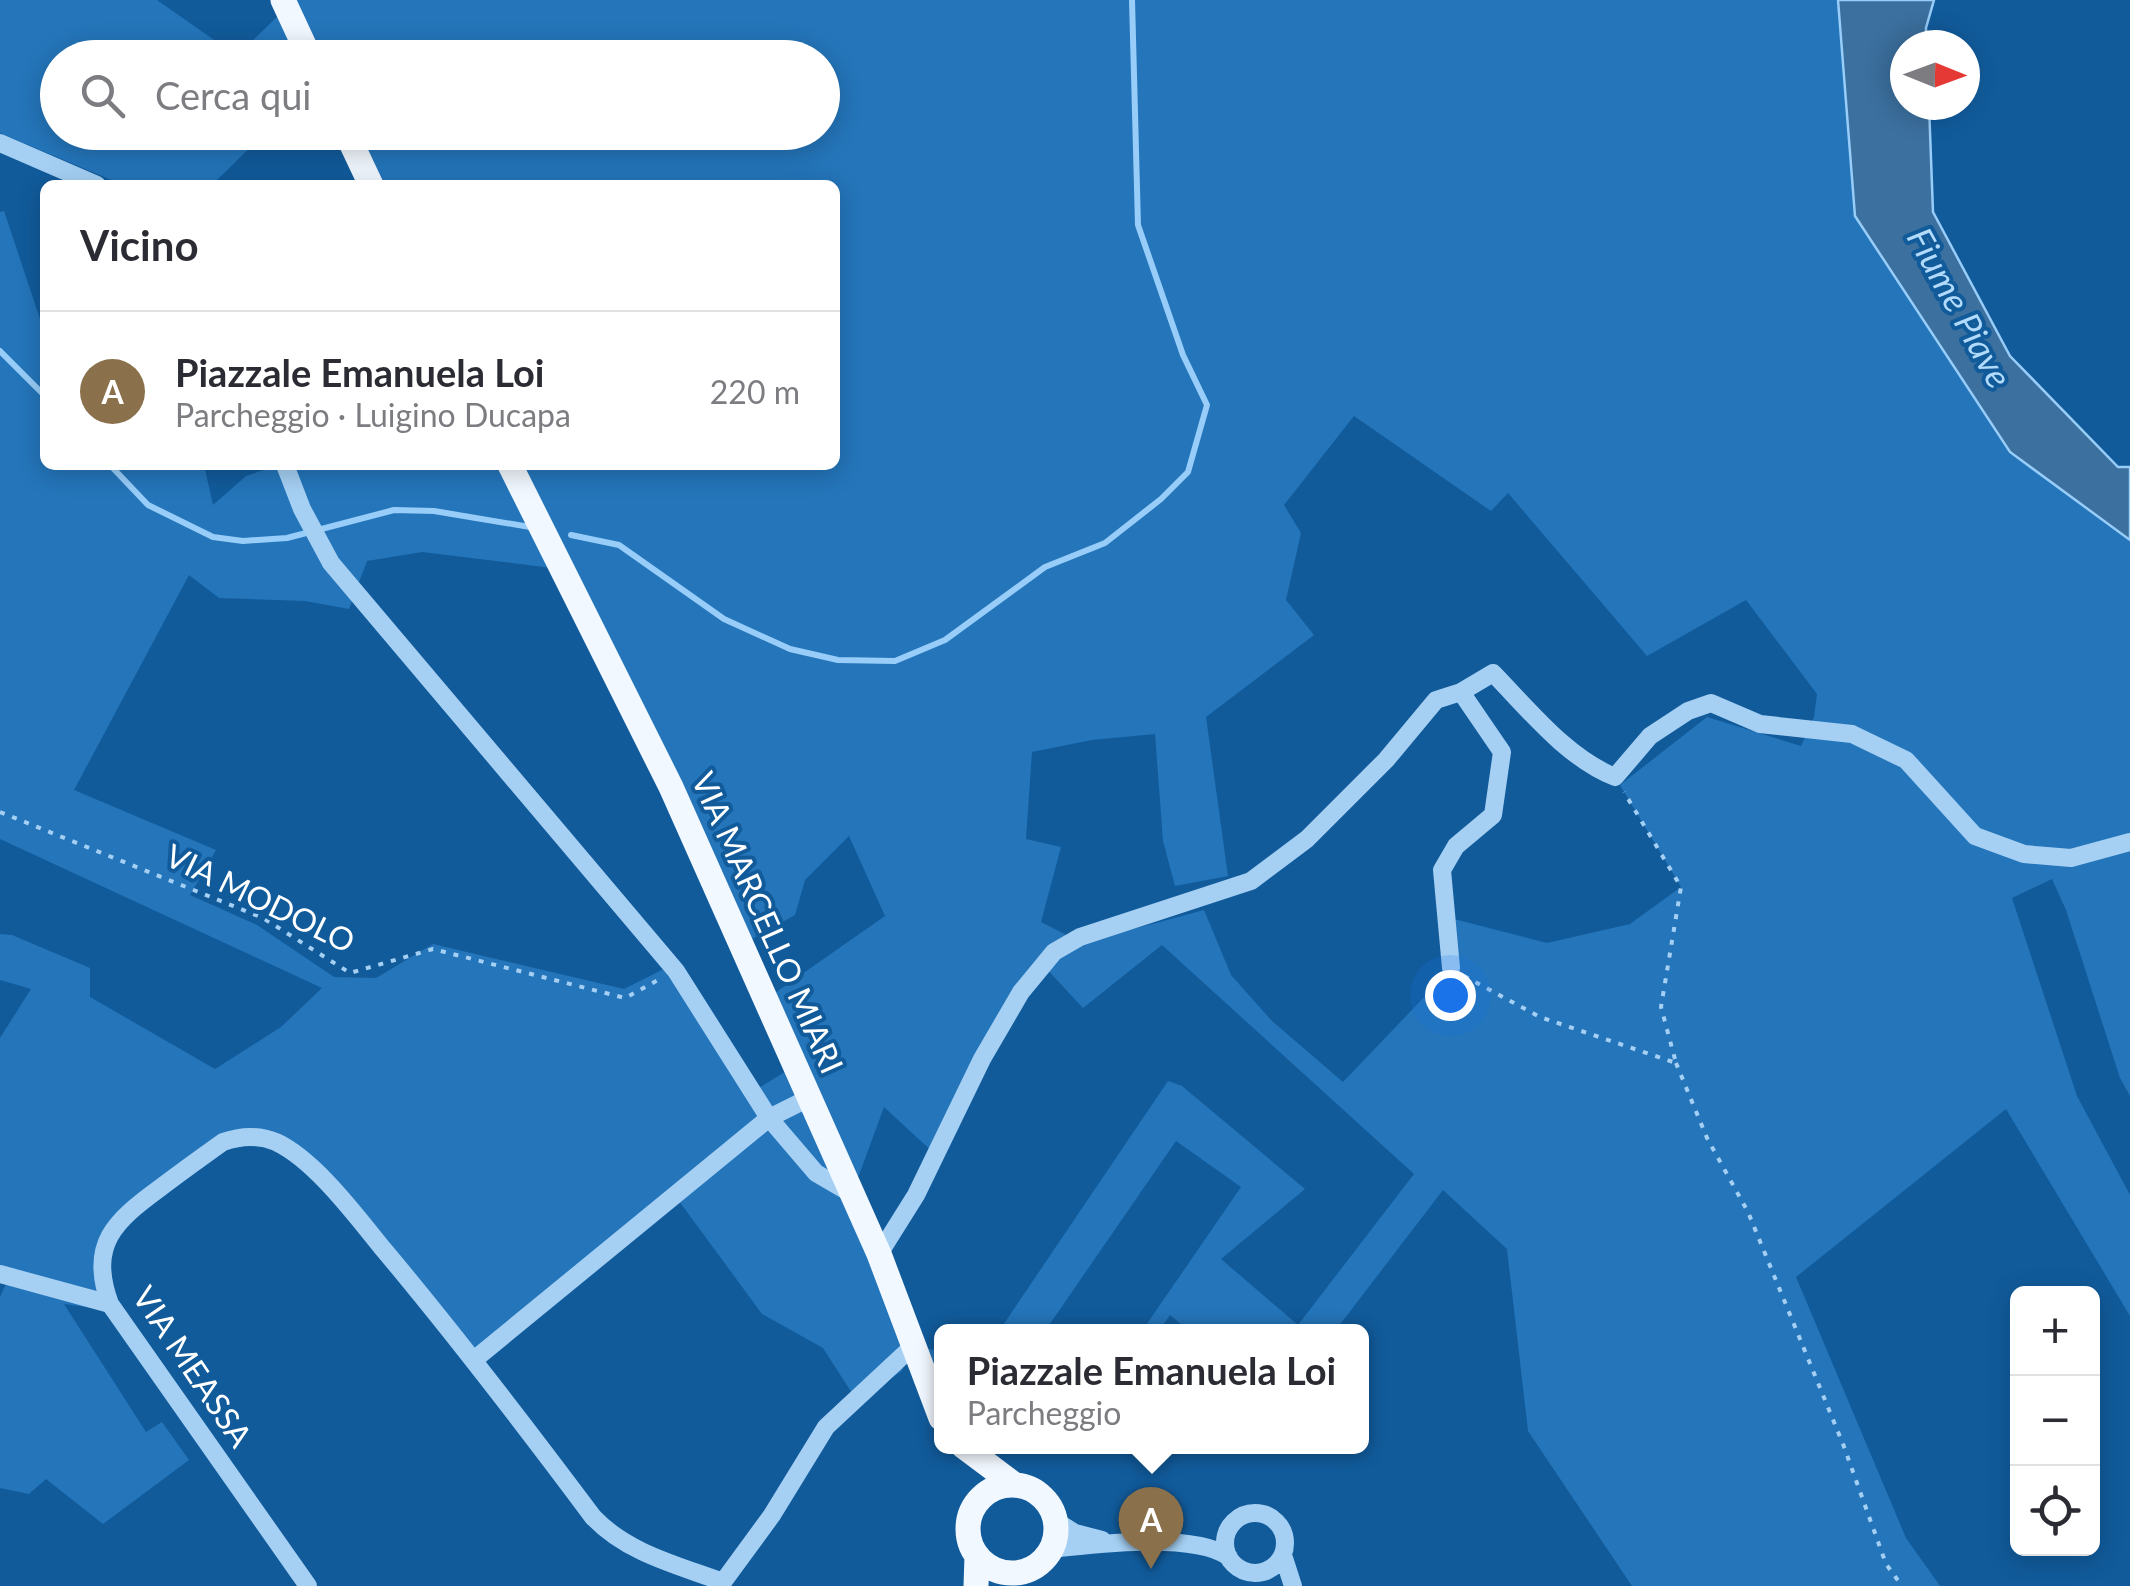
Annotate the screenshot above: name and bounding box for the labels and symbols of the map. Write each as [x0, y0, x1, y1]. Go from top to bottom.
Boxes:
north arrow [1890, 30, 1980, 120]
water label: Fiume Piave [1900, 220, 2022, 394]
street label: VIA MARCELLO MIARI [684, 766, 852, 1079]
street label: VIA MODOLO [160, 835, 362, 960]
your location [1425, 970, 1476, 1021]
street label: VIA MEASSA [125, 1278, 261, 1454]
pin: A [1118, 1486, 1184, 1569]

